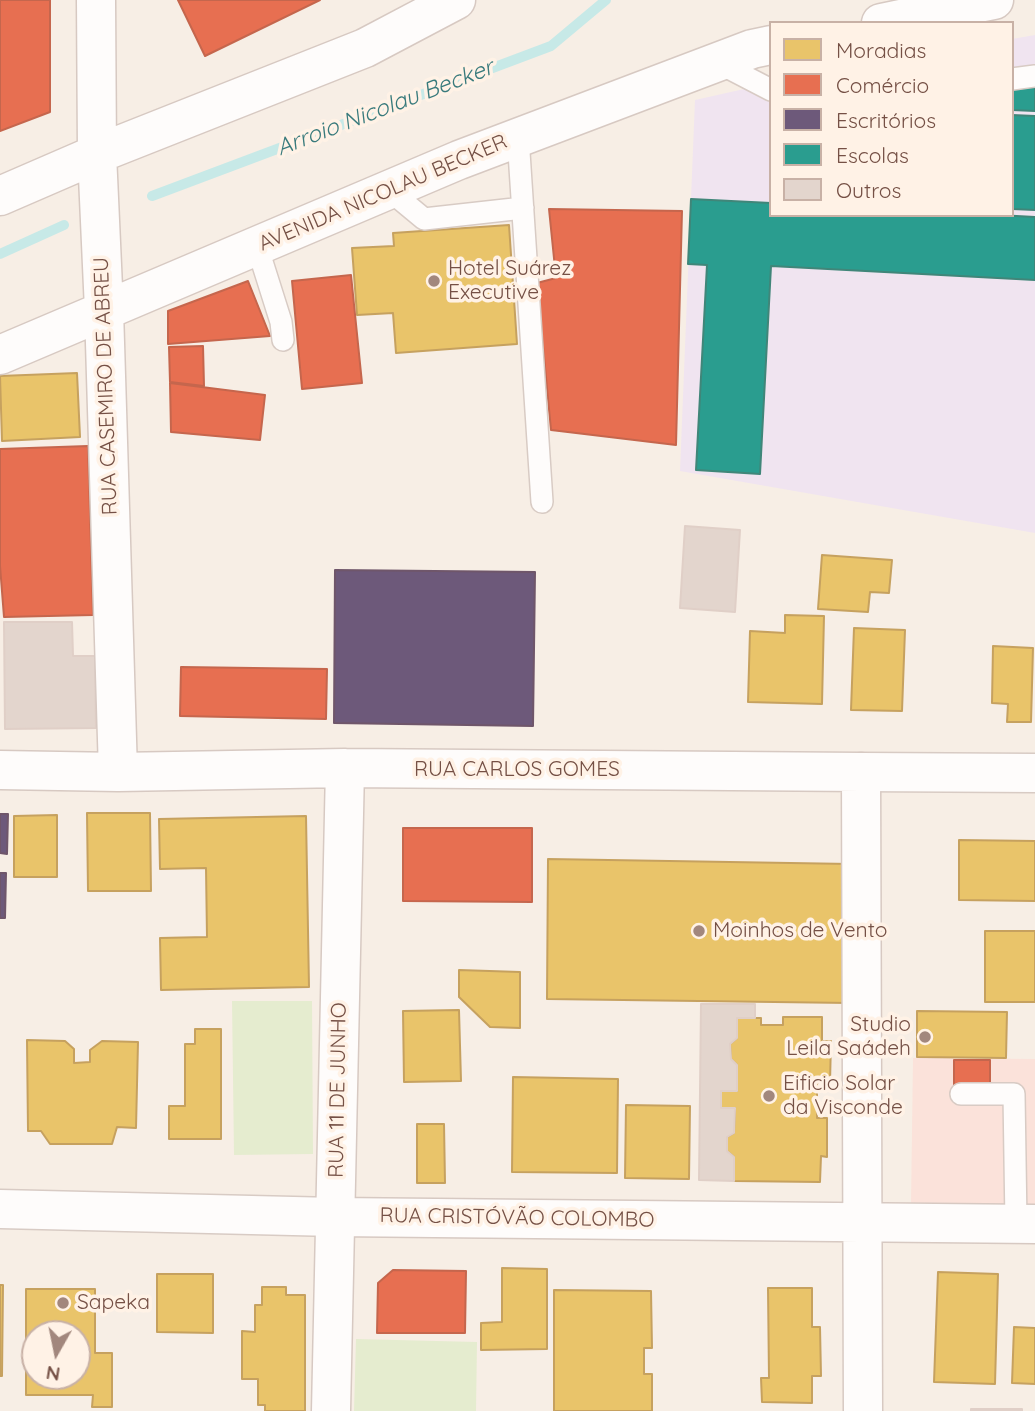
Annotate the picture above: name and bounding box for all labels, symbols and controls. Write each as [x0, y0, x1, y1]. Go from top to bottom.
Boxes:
legend [769, 21, 1014, 217]
text: Moradias [836, 37, 926, 63]
water label: Arroio Nicolau Becker [272, 54, 498, 162]
text: Comércio [836, 72, 929, 98]
text: Escritórios [836, 107, 936, 133]
street label: AVENIDA NICOLAU BECKER [255, 129, 511, 257]
text: Escolas [836, 142, 909, 168]
text: Outros [836, 177, 901, 203]
street label: RUA CASEMIRO DE ABREU [89, 256, 123, 516]
place label: Hotel Suárez Executive [448, 256, 571, 306]
marker: Hotel Suárez Executive [426, 273, 442, 289]
street label: RUA CARLOS GOMES [414, 757, 620, 783]
place label: Moinhos de Vento [713, 918, 887, 944]
marker: Moinhos de Vento [691, 923, 707, 939]
street label: RUA 11 DE JUNHO [324, 1002, 352, 1178]
place label: Studio Leila Saádeh [786, 1012, 911, 1062]
marker: Studio Leila Saádeh [917, 1029, 933, 1045]
place label: Eificio Solar da Visconde [783, 1071, 903, 1121]
marker: Eificio Solar da Visconde [761, 1088, 777, 1104]
street label: RUA CRISTÓVÃO COLOMBO [379, 1203, 655, 1233]
place label: Sapeka [77, 1290, 150, 1316]
marker: Sapeka [55, 1295, 71, 1311]
north arrow [21, 1320, 91, 1390]
text: N [44, 1361, 62, 1387]

